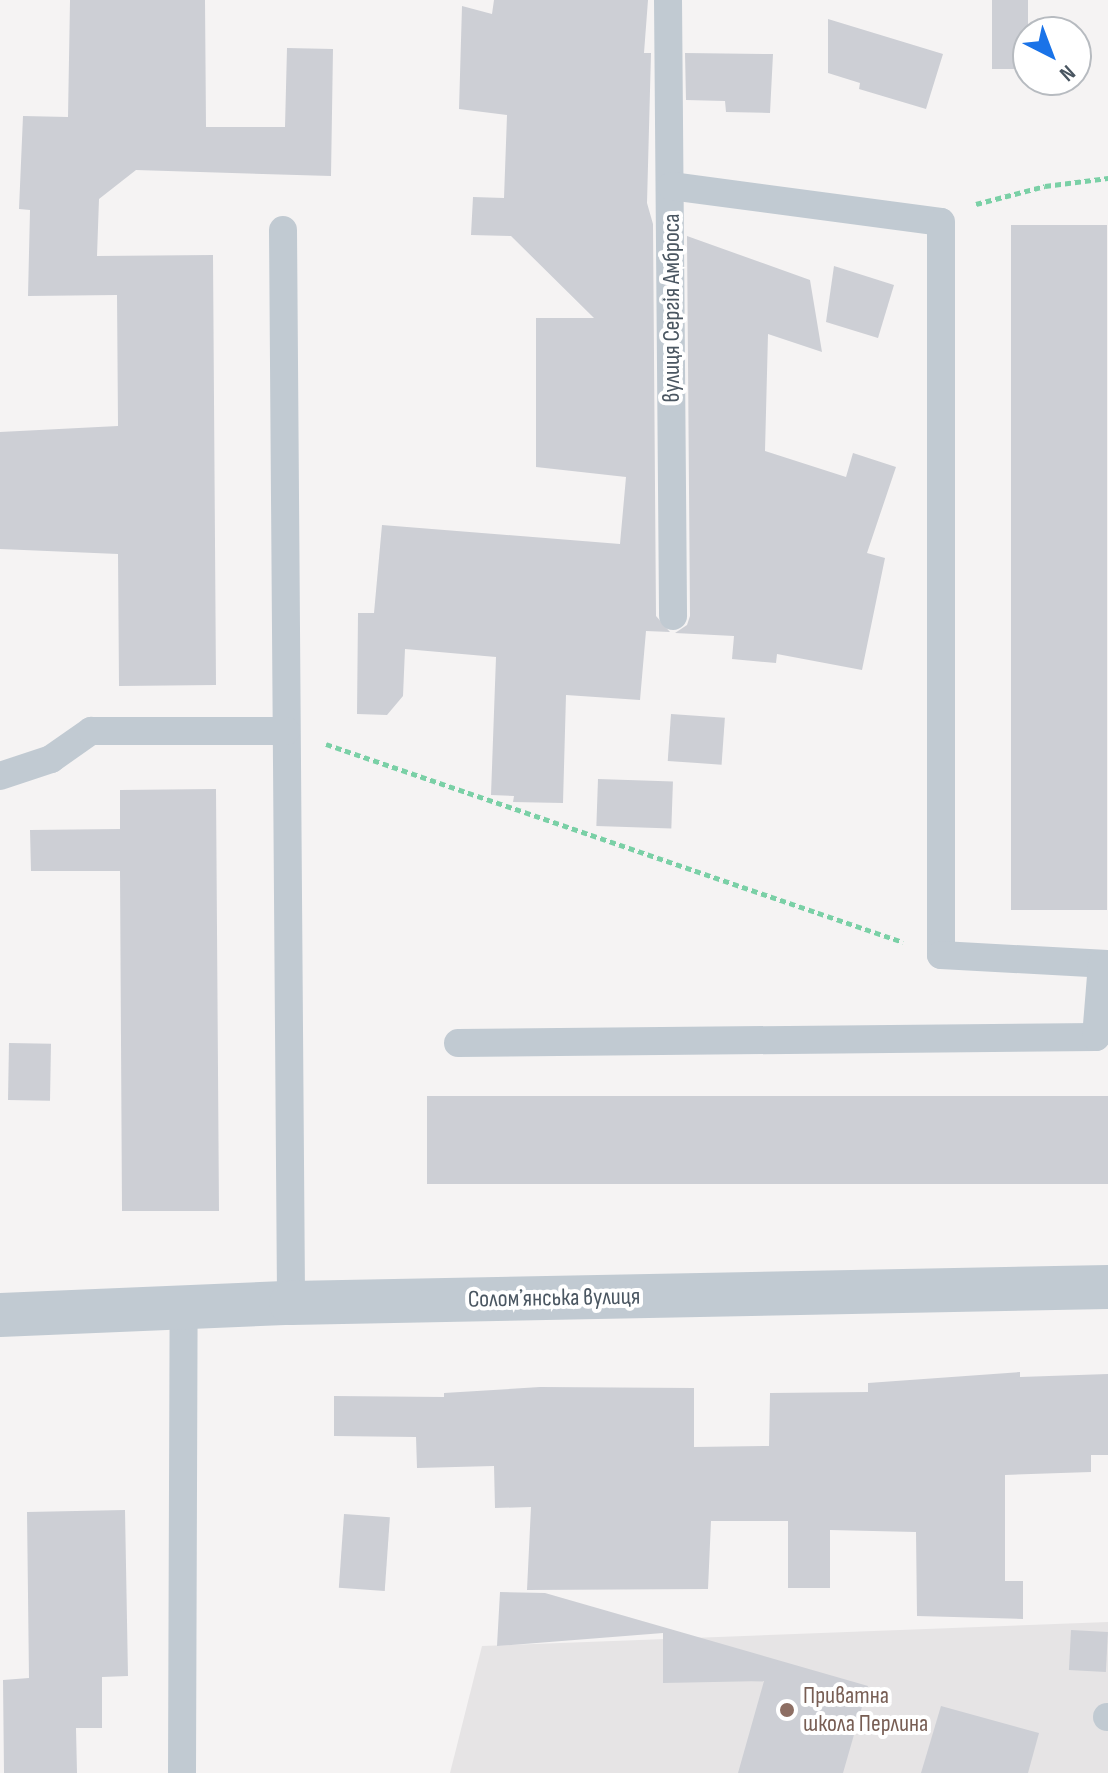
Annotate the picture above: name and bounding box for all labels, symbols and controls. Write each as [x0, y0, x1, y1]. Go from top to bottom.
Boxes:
north arrow [1012, 16, 1092, 96]
text: N [1054, 59, 1080, 87]
street label: вулиця Сергія Амброса [658, 214, 686, 402]
street label: Соломʼянська вулиця [468, 1282, 640, 1314]
place label: Приватна школа Перлина [803, 1682, 928, 1738]
marker: Приватна школа Перлина [778, 1701, 796, 1719]

